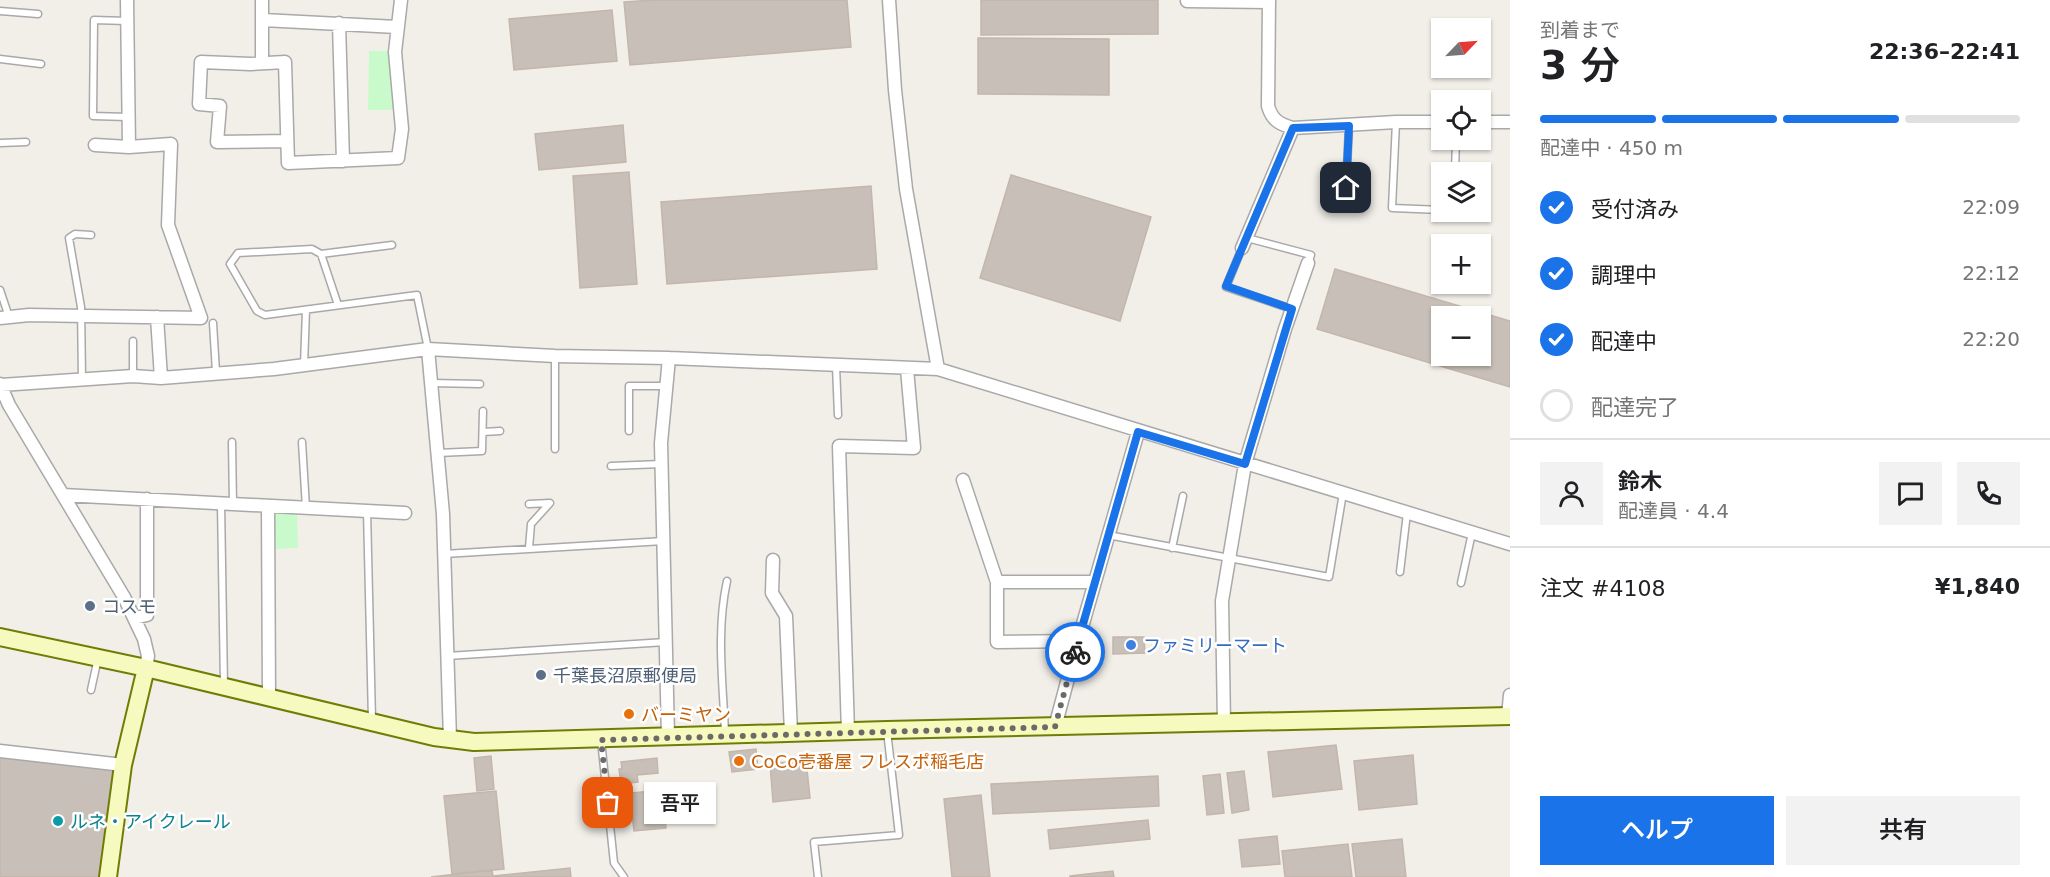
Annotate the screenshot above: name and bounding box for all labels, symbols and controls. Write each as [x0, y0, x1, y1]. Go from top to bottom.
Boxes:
north arrow [1431, 18, 1491, 78]
map controls [1431, 18, 1491, 366]
text: 到着まで [1540, 18, 1620, 42]
text: 22:36–22:41 [1869, 39, 2020, 64]
text: 3 分 [1540, 43, 1620, 88]
button: locate [1431, 90, 1491, 150]
text: 配達中 · 450 m [1540, 136, 1683, 160]
pin [1320, 162, 1371, 213]
button: layers [1431, 162, 1491, 222]
icon: home [1329, 171, 1362, 204]
icon: check [1540, 191, 1573, 224]
text: 22:09 [1962, 195, 2020, 219]
text: 受付済み [1591, 197, 1679, 222]
button: + [1431, 234, 1491, 294]
icon: check [1540, 257, 1573, 290]
text: 22:12 [1962, 261, 2020, 285]
text: 調理中 [1591, 263, 1657, 288]
button: − [1431, 306, 1491, 366]
icon: check [1540, 323, 1573, 356]
text: 22:20 [1962, 327, 2020, 351]
text: 配達中 [1591, 329, 1657, 354]
text: 配達完了 [1591, 395, 1679, 420]
button: person [1540, 462, 1603, 525]
button: chat [1879, 462, 1942, 525]
button: phone [1957, 462, 2020, 525]
text: 鈴木 [1618, 469, 1662, 494]
text: 配達員 · 4.4 [1618, 499, 1729, 523]
text: ¥1,840 [1935, 574, 2020, 599]
text: 注文 #4108 [1540, 576, 1665, 601]
place label: コスモ [102, 596, 156, 617]
marker: コスモ [83, 599, 97, 613]
courier [1045, 622, 1105, 682]
place label: ファミリーマート [1143, 635, 1287, 656]
icon: bike [1059, 636, 1092, 669]
marker: ファミリーマート [1124, 638, 1138, 652]
place label: 千葉長沼原郵便局 [553, 665, 697, 686]
marker: 千葉長沼原郵便局 [534, 668, 548, 682]
place label: バーミヤン [641, 704, 731, 725]
marker: バーミヤン [622, 707, 636, 721]
place label: CoCo壱番屋 フレスポ稲毛店 [751, 751, 984, 772]
marker: CoCo壱番屋 フレスポ稲毛店 [732, 754, 746, 768]
pin [582, 777, 633, 828]
callout: 吾平 [644, 782, 716, 824]
icon: bag [591, 786, 624, 819]
text: 吾平 [660, 791, 700, 815]
button: ヘルプ [1540, 796, 1774, 865]
button: 共有 [1786, 796, 2020, 865]
place label: ルネ・アイクレール [70, 811, 231, 832]
marker: ルネ・アイクレール [51, 814, 65, 828]

